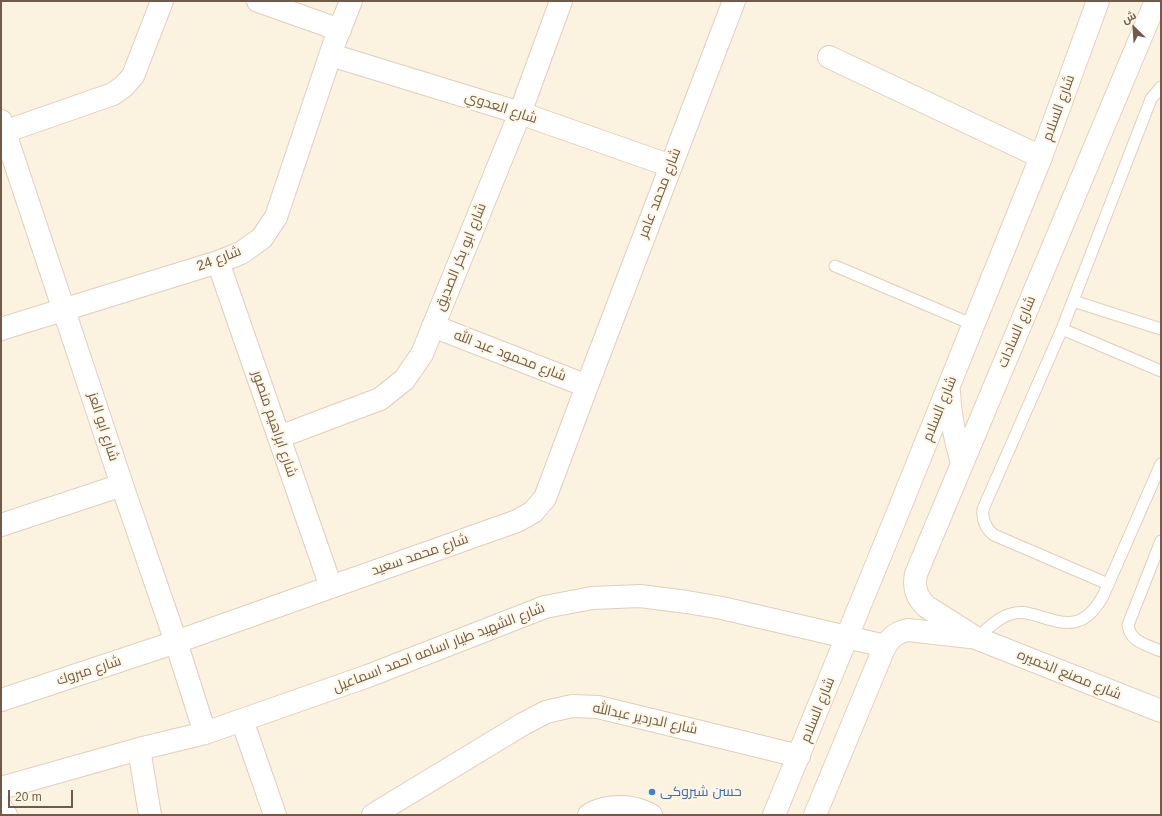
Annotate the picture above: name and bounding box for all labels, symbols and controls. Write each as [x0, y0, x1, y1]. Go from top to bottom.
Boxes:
north arrow [1114, 8, 1154, 48]
text: ش [1120, 9, 1138, 26]
street label: شارع السلام [1039, 73, 1079, 143]
street label: شارع العدوي [463, 88, 539, 128]
street label: شارع محمد عامر [635, 146, 685, 240]
street label: شارع ابو بكر الصديق [432, 201, 490, 313]
street label: شارع 24 [194, 243, 244, 275]
street label: شارع السادات [994, 294, 1040, 370]
street label: شارع محمود عبد الله [451, 327, 569, 385]
street label: شارع ابراهيم منصور [248, 368, 300, 480]
street label: شارع السلام [919, 374, 961, 444]
street label: شارع ابو العز [84, 391, 122, 463]
street label: شارع محمد سعيد [369, 531, 471, 579]
street label: شارع الشهيد طيار اسامه احمد اسماعيل [331, 600, 547, 696]
street label: شارع مصنع الخميره [1014, 646, 1124, 704]
street label: شارع مبروك [55, 653, 123, 689]
street label: شارع السلام [797, 675, 839, 745]
street label: شارع الدردير عبدالله [591, 700, 699, 738]
scale bar [10, 782, 75, 808]
place label: حسن شيروكى [660, 784, 742, 800]
marker: حسن شيروكى [647, 787, 657, 797]
text: 20 m [15, 790, 42, 804]

